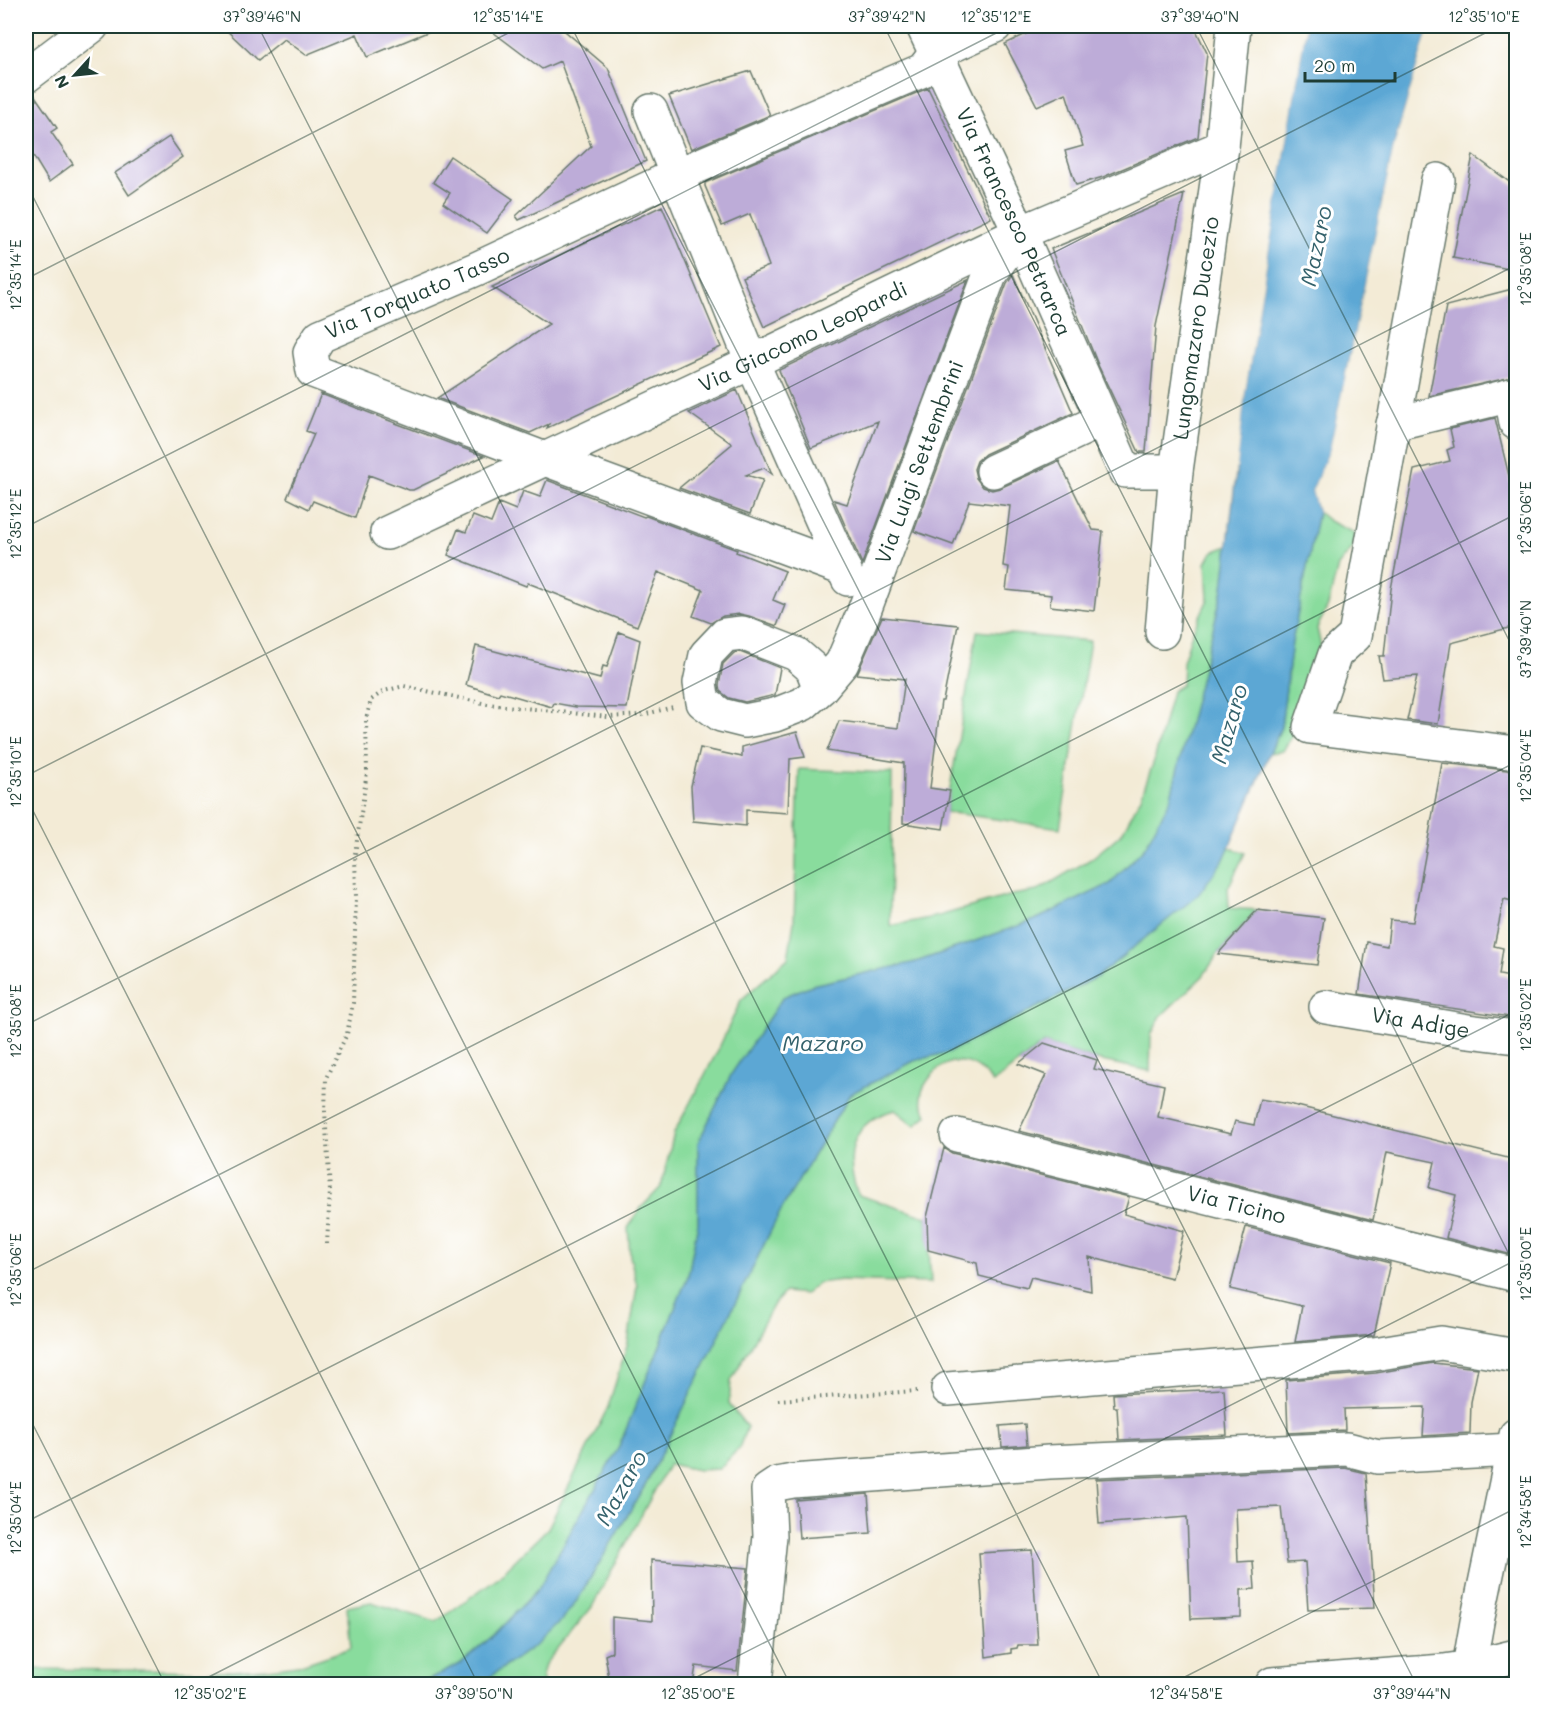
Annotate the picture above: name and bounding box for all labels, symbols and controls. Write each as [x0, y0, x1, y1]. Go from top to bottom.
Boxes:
text: 37°39'46"N [223, 6, 301, 26]
text: 12°35'14"E [472, 6, 544, 26]
text: 37°39'42"N [848, 6, 926, 26]
text: 12°35'12"E [961, 6, 1032, 26]
text: 37°39'40"N [1161, 6, 1239, 26]
text: 12°35'10"E [1448, 6, 1520, 26]
north arrow [45, 45, 105, 105]
scale bar [1305, 45, 1395, 83]
text: 20 m [1314, 53, 1355, 77]
text: N [49, 72, 73, 92]
street label: Via Francesco Petrarca [951, 103, 1079, 340]
water label: Mazaro [1293, 203, 1338, 289]
street label: Lungomazaro Ducezio [1166, 215, 1224, 441]
text: 12°35'08"E [1515, 232, 1535, 306]
text: 12°35'14"E [5, 239, 25, 311]
street label: Via Torquato Tasso [320, 240, 513, 344]
street label: Via Giacomo Leopardi [694, 274, 911, 397]
street label: Via Luigi Settembrini [868, 356, 969, 567]
text: 12°35'06"E [1515, 481, 1535, 555]
text: 12°35'12"E [5, 488, 25, 559]
text: 37°39'40"N [1515, 600, 1535, 678]
water label: Mazaro [1203, 681, 1254, 767]
text: 12°35'04"E [1515, 729, 1535, 803]
text: 12°35'10"E [5, 736, 25, 808]
text: 12°35'02"E [1515, 978, 1535, 1052]
text: 12°35'08"E [5, 984, 25, 1058]
street label: Via Adige [1370, 1000, 1472, 1043]
water label: Mazaro [782, 1028, 864, 1057]
street label: Via Ticino [1185, 1178, 1289, 1229]
text: 12°35'00"E [1515, 1227, 1535, 1301]
text: 12°35'06"E [5, 1233, 25, 1307]
water label: Mazaro [588, 1445, 653, 1530]
text: 12°34'58"E [1515, 1475, 1535, 1549]
text: 12°35'04"E [5, 1481, 25, 1555]
text: 12°35'02"E [173, 1683, 247, 1703]
text: 37°39'50"N [435, 1683, 513, 1703]
text: 12°35'00"E [661, 1683, 735, 1703]
text: 12°34'58"E [1149, 1683, 1223, 1703]
text: 37°39'44"N [1373, 1683, 1451, 1703]

